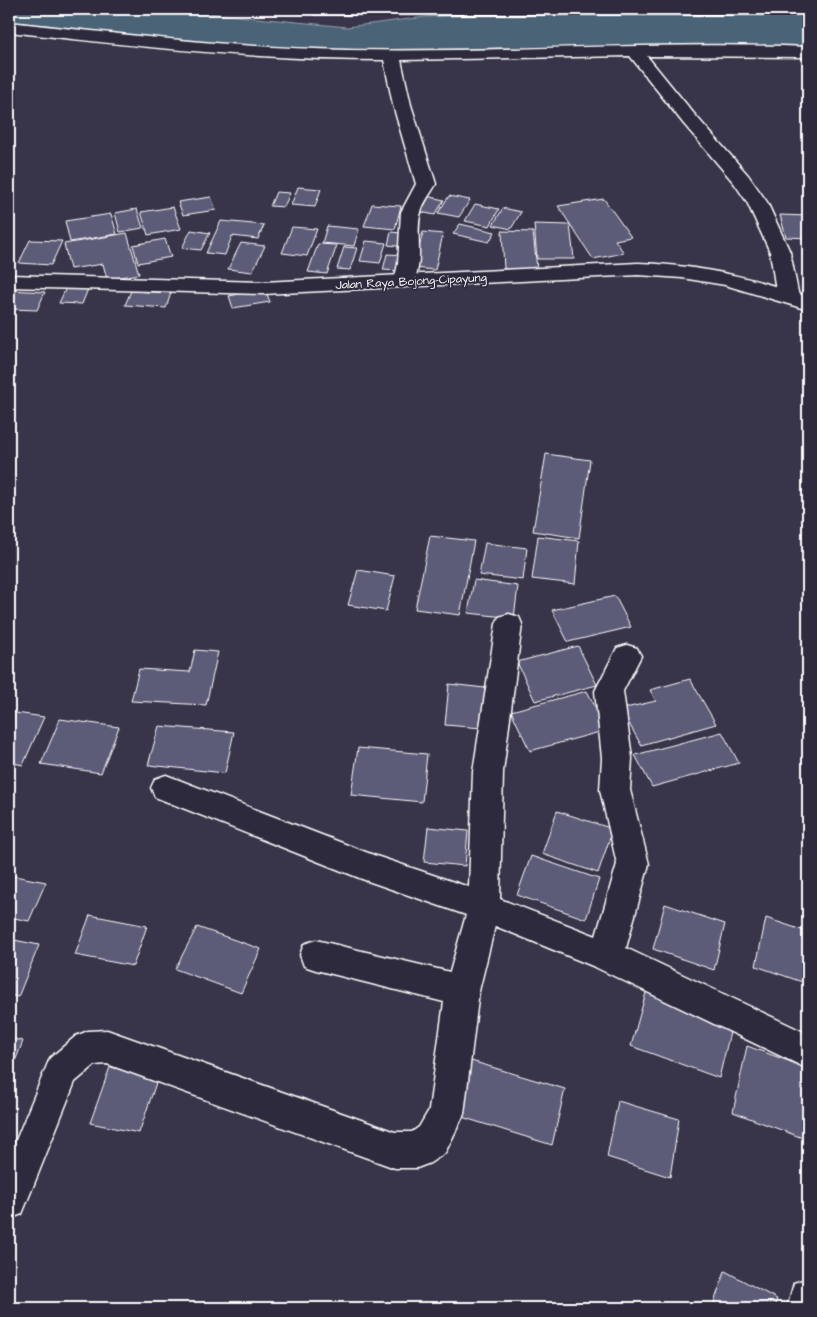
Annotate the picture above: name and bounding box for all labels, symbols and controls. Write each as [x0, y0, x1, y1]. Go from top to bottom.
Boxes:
street label: Jalan Raya Bojong-Cipayung [335, 269, 487, 295]

